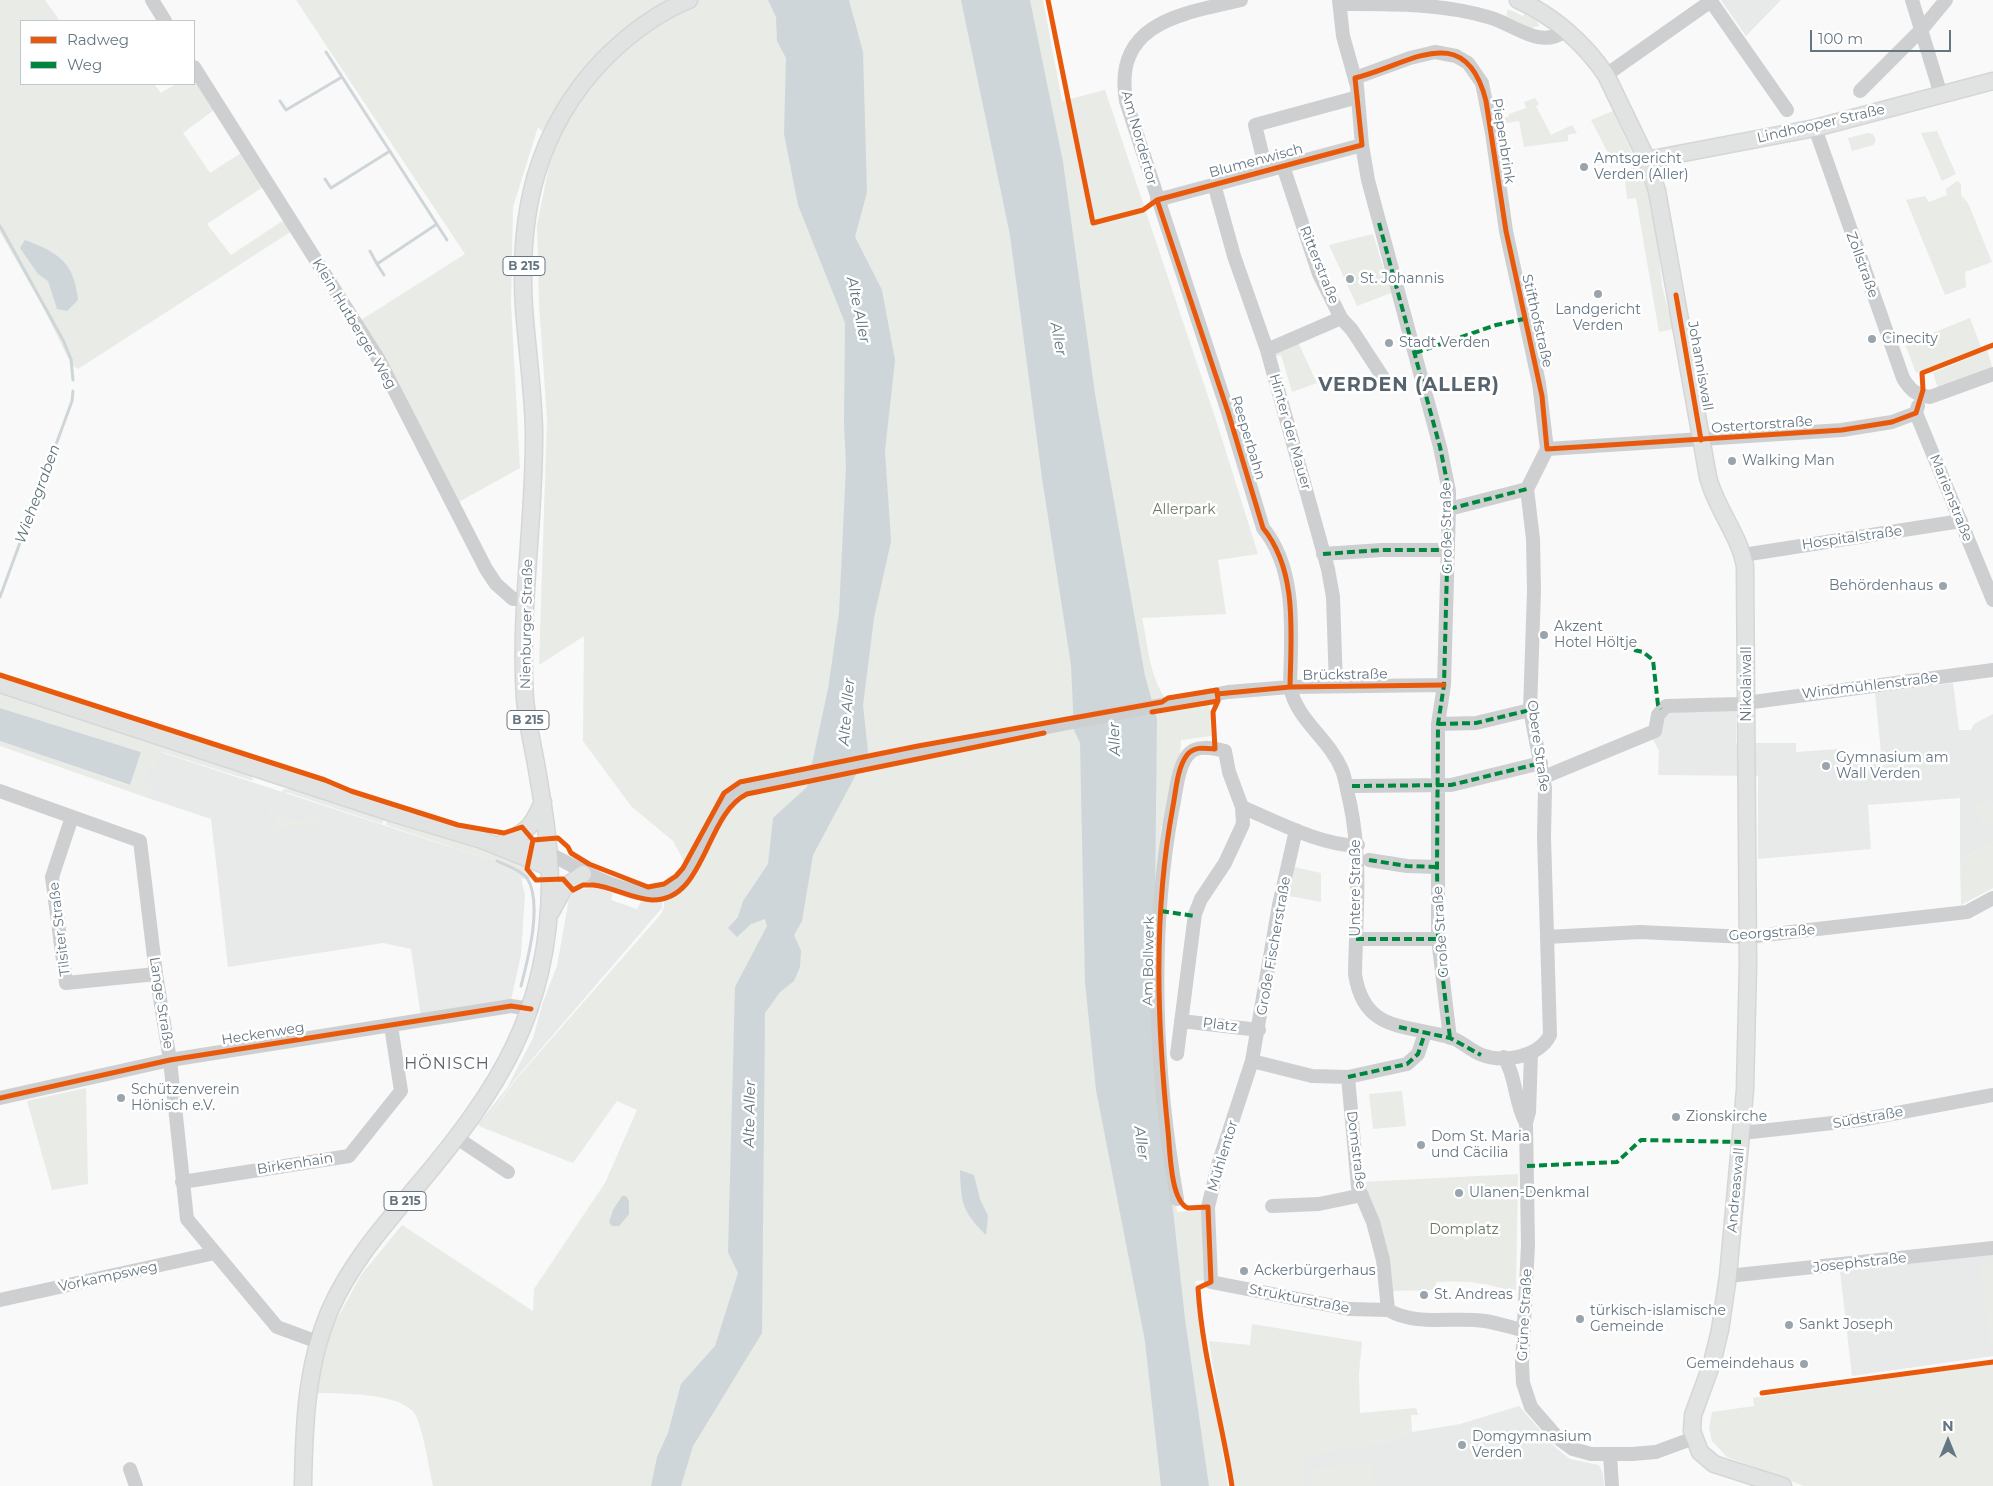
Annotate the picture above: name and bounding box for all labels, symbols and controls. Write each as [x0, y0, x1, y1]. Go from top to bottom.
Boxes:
legend [20, 20, 195, 85]
scale bar [1813, 20, 1954, 52]
text: 100 m [1818, 29, 1863, 48]
text: Radweg [67, 30, 129, 49]
text: Weg [67, 55, 102, 74]
street label: Am Nordertor [1117, 89, 1161, 187]
street label: Piepenbrink [1488, 97, 1518, 185]
street label: Lindhooper Straße [1755, 101, 1887, 147]
street label: Blumenwisch [1207, 140, 1305, 182]
place label: Amtsgericht Verden (Aller) [1594, 151, 1689, 184]
marker: Amtsgericht Verden (Aller) [1578, 161, 1590, 173]
street label: Ritterstraße [1296, 224, 1342, 306]
street label: Zollstraße [1842, 230, 1882, 300]
street label: Klein Hutberger Weg [308, 256, 400, 392]
road number: B 215 [503, 256, 545, 276]
place label: St. Johannis [1360, 271, 1444, 287]
marker: St. Johannis [1344, 273, 1356, 285]
street label: Stifthofstraße [1518, 273, 1556, 369]
water label: Alte Aller [842, 275, 874, 345]
marker: Landgericht Verden [1592, 288, 1604, 300]
place label: Landgericht Verden [1555, 302, 1641, 334]
street label: Johanniswall [1684, 320, 1716, 412]
water label: Aller [1046, 321, 1070, 357]
place label: Cinecity [1882, 331, 1938, 347]
marker: Cinecity [1866, 333, 1878, 345]
place label: Stadt Verden [1399, 335, 1490, 351]
marker: Stadt Verden [1383, 337, 1395, 349]
street label: Hinter der Mauer [1265, 372, 1315, 492]
district label: VERDEN (ALLER) [1316, 374, 1502, 396]
street label: Reeperbahn [1227, 394, 1269, 482]
street label: Ostertorstraße [1711, 413, 1813, 437]
water label: Wiehegraben [12, 442, 64, 546]
street label: Marienstraße [1926, 452, 1976, 544]
place label: Walking Man [1742, 453, 1835, 469]
marker: Walking Man [1726, 455, 1738, 467]
street label: Große Straße [1438, 482, 1456, 574]
park label: Allerpark [1152, 502, 1216, 518]
street label: Hospitalstraße [1801, 523, 1903, 553]
street label: Nienburger Straße [517, 559, 537, 689]
place label: Behördenhaus [1829, 578, 1933, 594]
marker: Behördenhaus [1937, 580, 1949, 592]
place label: Akzent Hotel Höltje [1554, 619, 1637, 652]
marker: Akzent Hotel Höltje [1538, 629, 1550, 641]
street label: Nikolaiwall [1739, 646, 1755, 722]
street label: Brückstraße [1302, 666, 1388, 684]
street label: Windmühlenstraße [1801, 669, 1939, 703]
water label: Alte Aller [835, 678, 859, 746]
street label: Obere Straße [1523, 699, 1553, 793]
road number: B 215 [507, 710, 549, 730]
water label: Aller [1105, 722, 1125, 756]
place label: Gymnasium am Wall Verden [1836, 750, 1949, 782]
marker: Gymnasium am Wall Verden [1820, 760, 1832, 772]
street label: Untere Straße [1348, 839, 1364, 937]
street label: Große Fischerstraße [1253, 875, 1295, 1017]
street label: Tilsiter Straße [46, 881, 74, 977]
street label: Große Straße [1429, 886, 1453, 978]
street label: Am Bollwerk [1140, 916, 1158, 1006]
street label: Georgstraße [1728, 922, 1816, 944]
street label: Lange Straße [145, 956, 177, 1050]
street label: Platz [1202, 1015, 1238, 1035]
street label: Heckenweg [220, 1019, 306, 1049]
district label: HÖNISCH [403, 1054, 491, 1074]
water label: Alte Aller [740, 1080, 760, 1148]
place label: Schützenverein Hönisch e.V. [131, 1082, 240, 1114]
marker: Schützenverein Hönisch e.V. [115, 1092, 127, 1104]
street label: Südstraße [1832, 1104, 1904, 1132]
place label: Zionskirche [1686, 1109, 1767, 1125]
street label: Domstraße [1343, 1110, 1369, 1190]
marker: Zionskirche [1670, 1111, 1682, 1123]
street label: Mühlentor [1204, 1118, 1242, 1194]
water label: Aller [1130, 1125, 1152, 1161]
place label: Dom St. Maria und Cäcilia [1431, 1129, 1530, 1162]
marker: Dom St. Maria und Cäcilia [1415, 1139, 1427, 1151]
street label: Andreaswall [1724, 1147, 1748, 1233]
street label: Birkenhain [256, 1150, 334, 1178]
place label: Ulanen-Denkmal [1469, 1185, 1589, 1201]
marker: Ulanen-Denkmal [1453, 1187, 1465, 1199]
road number: B 215 [384, 1192, 426, 1210]
park label: Domplatz [1429, 1222, 1499, 1238]
street label: Josephstraße [1813, 1250, 1907, 1276]
street label: Vorkampsweg [57, 1258, 159, 1296]
place label: Ackerbürgerhaus [1254, 1263, 1376, 1279]
marker: Ackerbürgerhaus [1238, 1265, 1250, 1277]
street label: Grüne Straße [1514, 1268, 1536, 1362]
street label: Strukturstraße [1247, 1281, 1351, 1317]
place label: St. Andreas [1434, 1287, 1513, 1303]
marker: St. Andreas [1418, 1289, 1430, 1301]
place label: türkisch-islamische Gemeinde [1590, 1303, 1726, 1335]
marker: türkisch-islamische Gemeinde [1574, 1313, 1586, 1325]
place label: Sankt Joseph [1799, 1317, 1893, 1333]
marker: Sankt Joseph [1783, 1319, 1795, 1331]
place label: Gemeindehaus [1686, 1356, 1794, 1372]
marker: Gemeindehaus [1798, 1358, 1810, 1370]
north arrow [1923, 1416, 1973, 1466]
text: N [1942, 1417, 1954, 1435]
place label: Domgymnasium Verden [1472, 1429, 1592, 1461]
marker: Domgymnasium Verden [1456, 1439, 1468, 1451]

